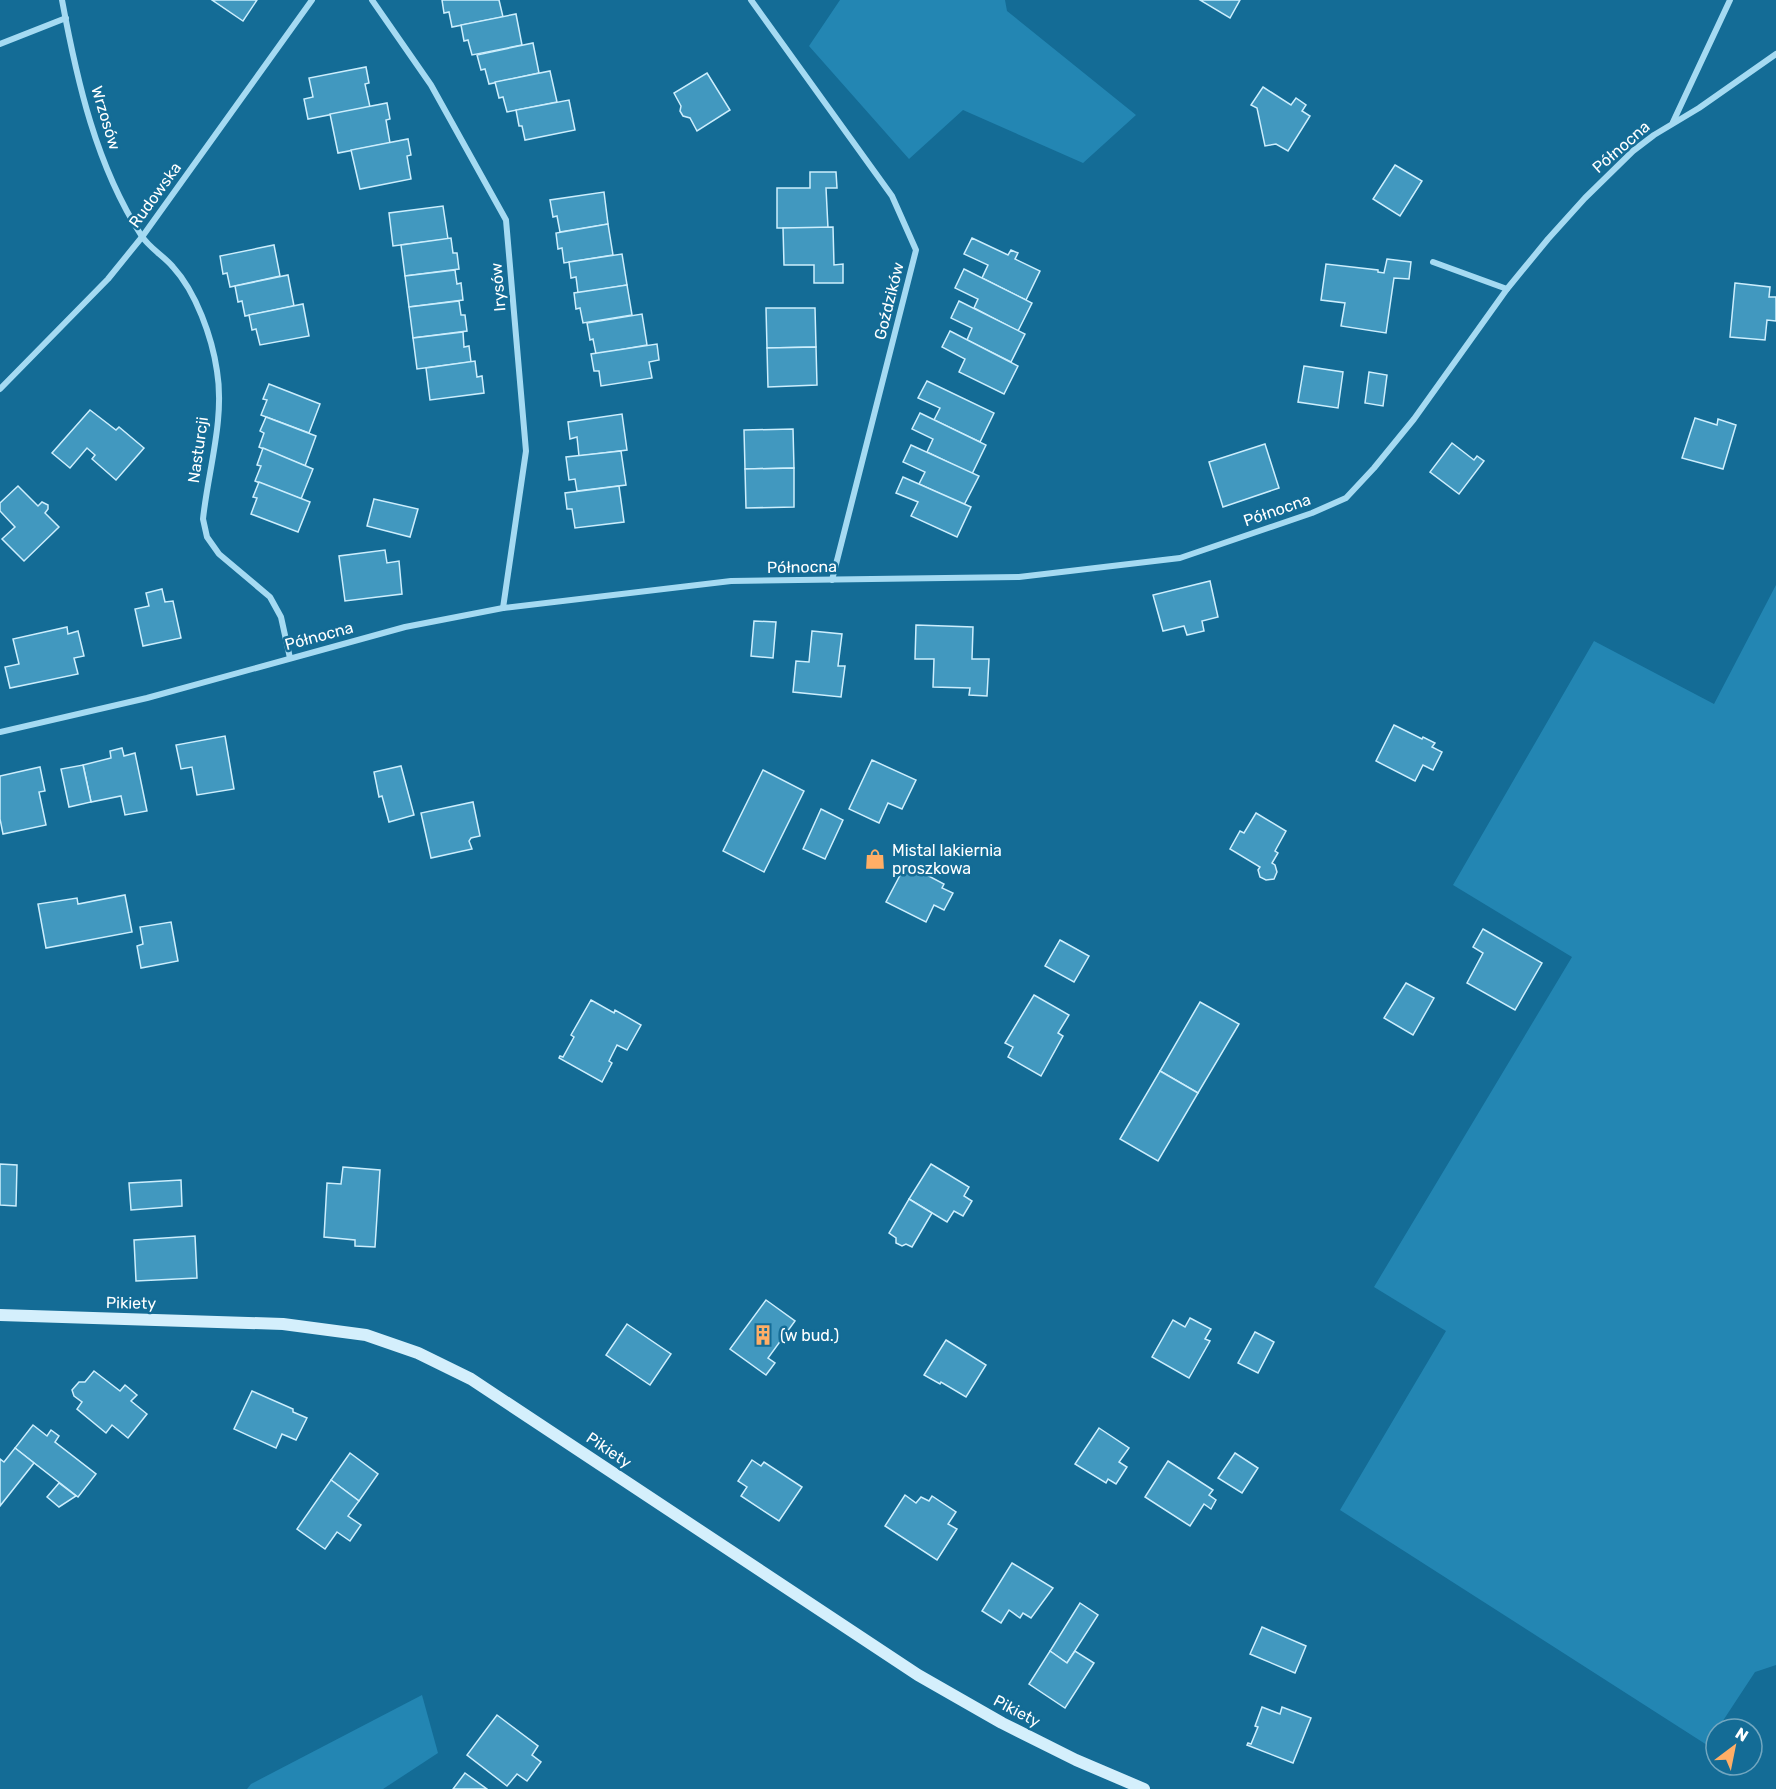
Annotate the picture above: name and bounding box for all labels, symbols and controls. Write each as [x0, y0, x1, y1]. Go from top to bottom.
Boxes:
street label: Wrzosów [87, 84, 125, 152]
street label: Północna [1588, 117, 1654, 177]
street label: Rudowska [125, 159, 185, 231]
street label: Goździków [870, 260, 908, 342]
street label: Irysów [486, 262, 510, 312]
street label: Nasturcji [184, 416, 212, 484]
street label: Północna [1241, 490, 1313, 530]
street label: Północna [767, 557, 837, 577]
street label: Północna [283, 618, 355, 654]
place label: Mistal lakiernia proszkowa [892, 841, 1002, 878]
shop icon: Mistal lakiernia proszkowa [863, 847, 887, 871]
street label: Pikiety [106, 1293, 156, 1313]
building icon: (w bud.) [751, 1323, 775, 1347]
place label: (w bud.) [780, 1326, 839, 1345]
street label: Pikiety [583, 1428, 635, 1472]
street label: Pikiety [990, 1691, 1044, 1731]
north arrow [1704, 1717, 1764, 1777]
text: N [1732, 1724, 1752, 1746]

